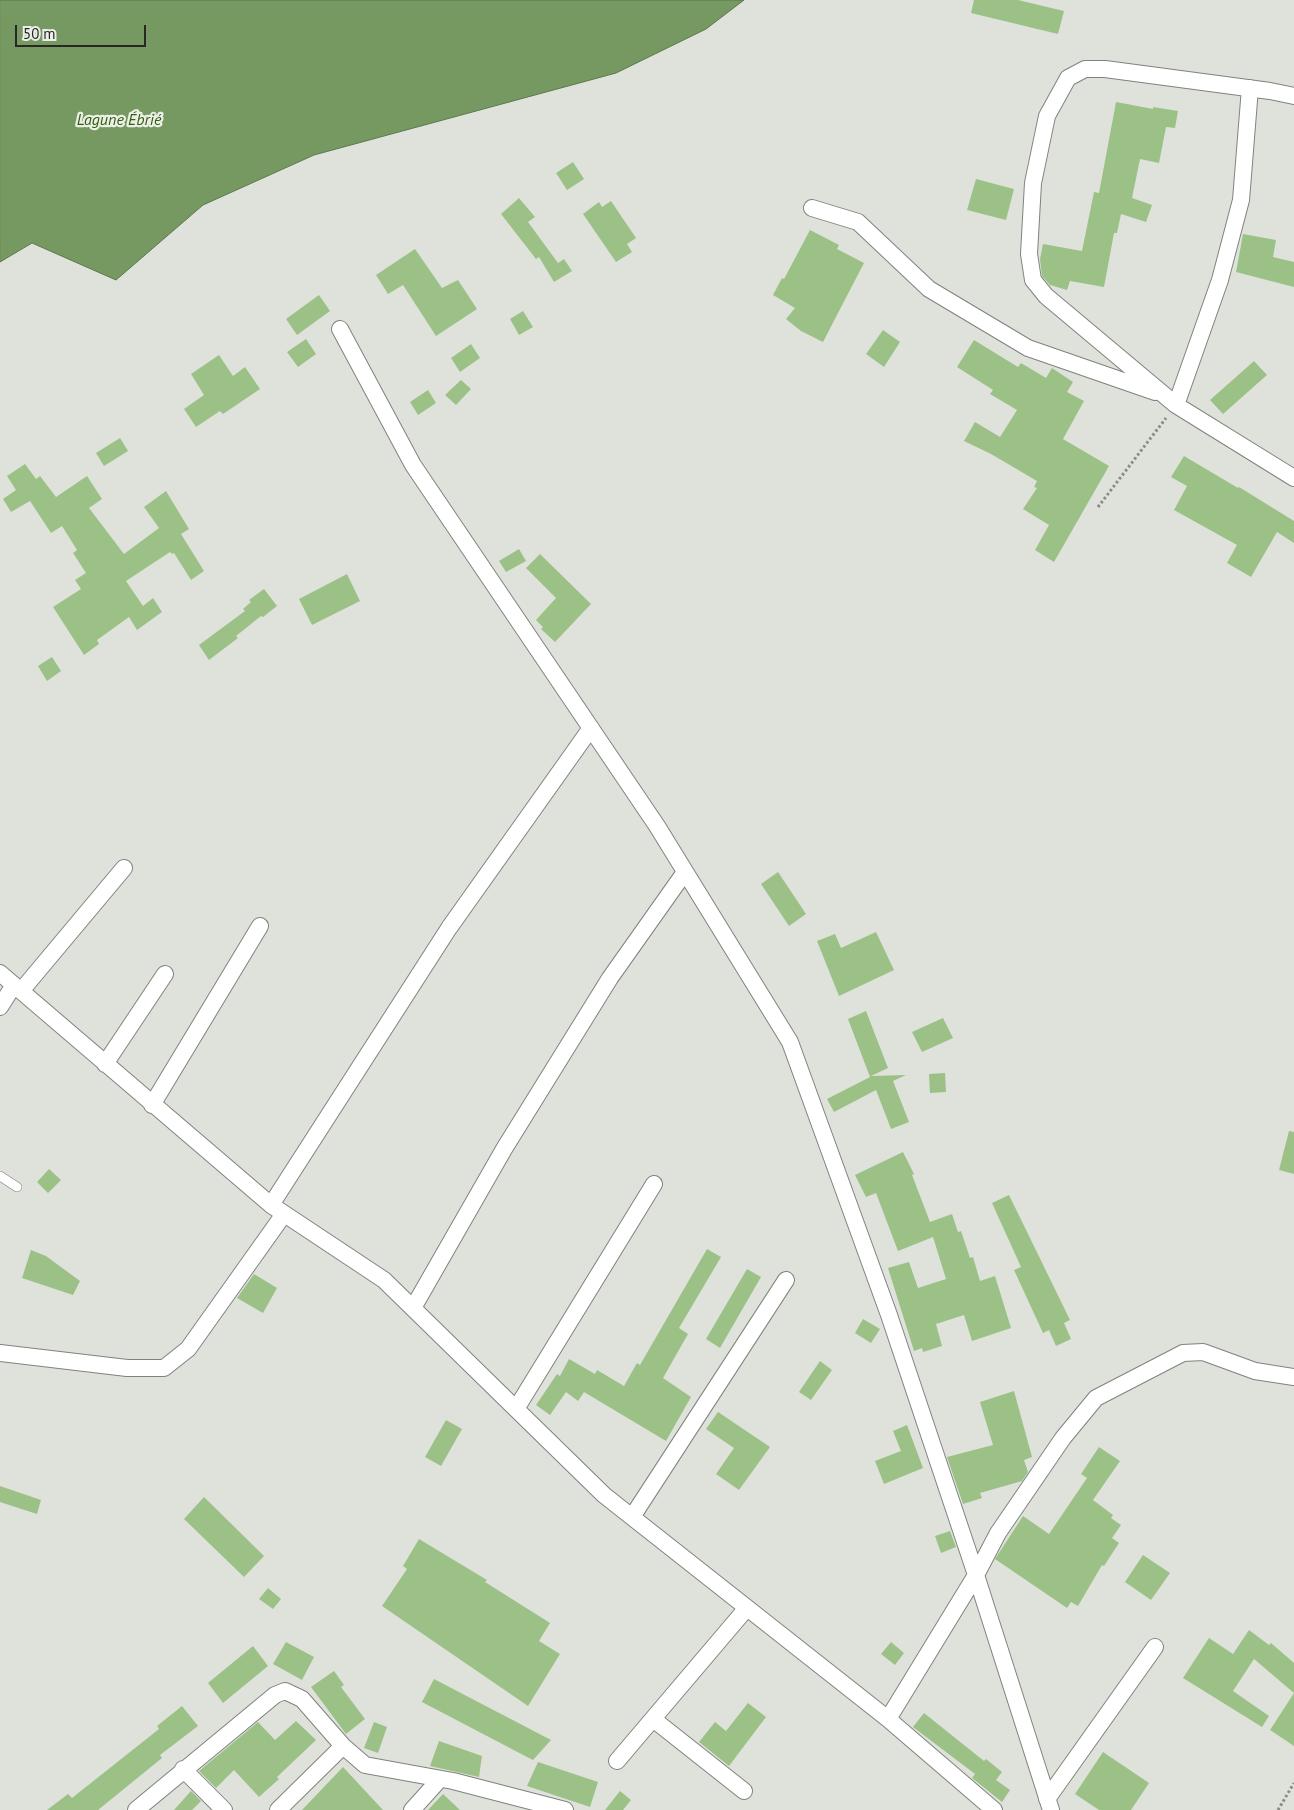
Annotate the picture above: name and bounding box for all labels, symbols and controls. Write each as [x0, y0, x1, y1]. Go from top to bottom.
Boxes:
scale bar [18, 15, 149, 47]
text: 50 m [23, 24, 56, 43]
water label: Lagune Ébrié [77, 110, 161, 130]

